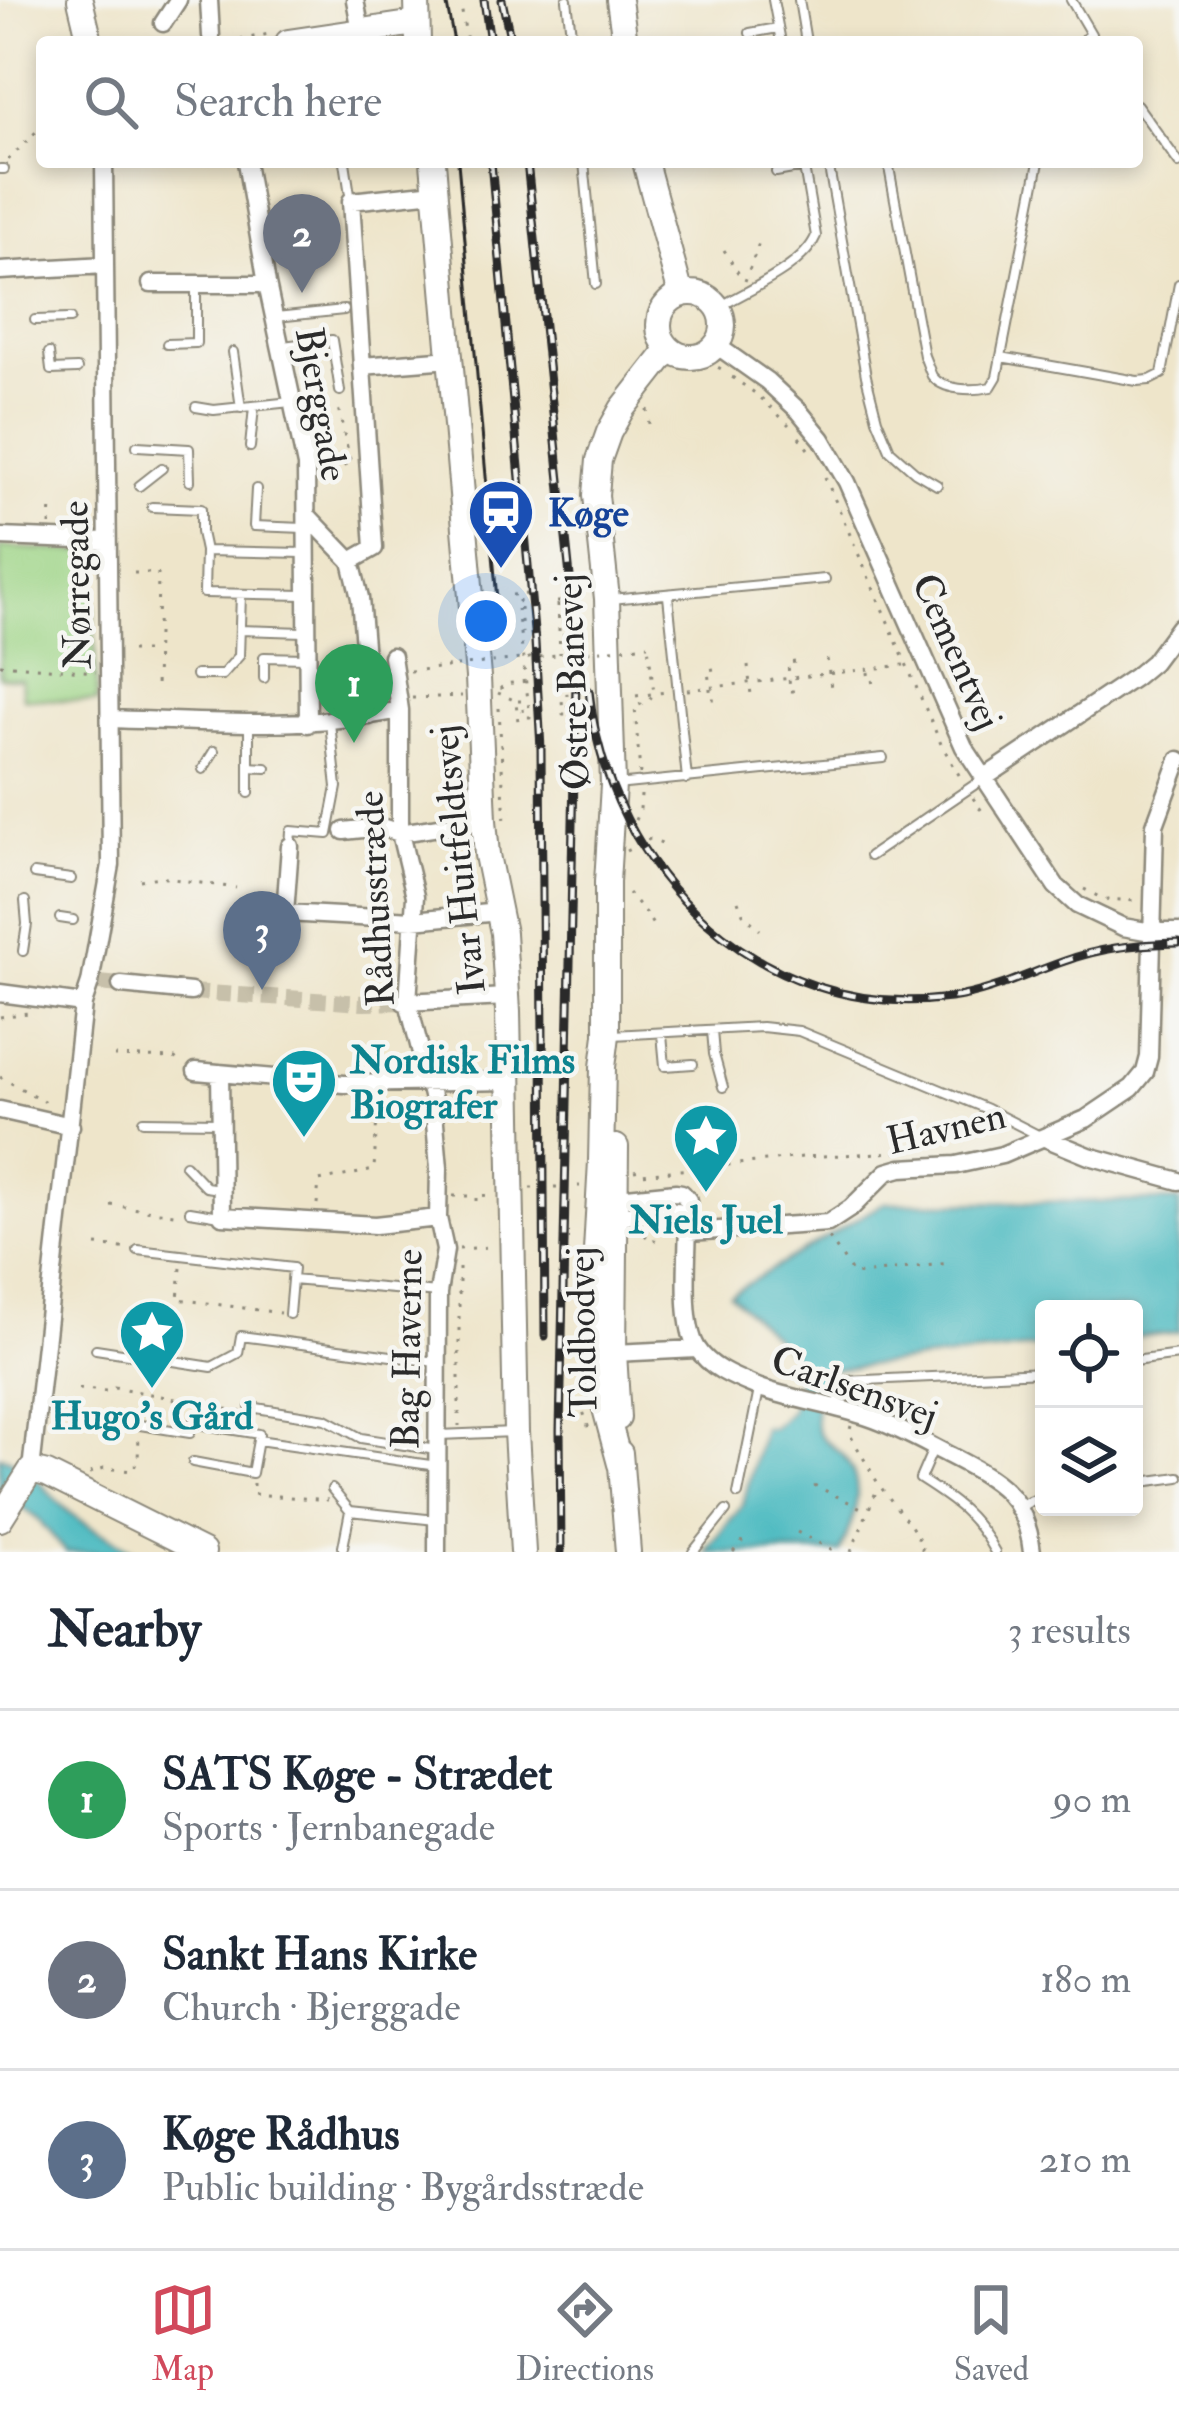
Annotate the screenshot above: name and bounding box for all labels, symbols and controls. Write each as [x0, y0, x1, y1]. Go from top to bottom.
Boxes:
search box [36, 36, 1143, 168]
icon: search [78, 69, 144, 135]
text: Search here [174, 74, 382, 130]
pin: 2 [263, 194, 341, 293]
street label: Bjerggade [284, 324, 359, 485]
station icon: Køge [466, 477, 536, 571]
place label: Køge [548, 489, 630, 538]
street label: Nørregade [51, 500, 102, 670]
street label: Cementvej [901, 566, 1013, 737]
street label: Østre Banevej [544, 573, 601, 791]
your location [456, 591, 516, 651]
pin: 1 [315, 644, 393, 743]
street label: Ivar Huitfeldtsvej [420, 723, 497, 997]
street label: Rådhusstræde [345, 790, 406, 1008]
pin: 3 [223, 891, 301, 990]
place label: Nordisk Films Biografer [349, 1036, 575, 1130]
theatre icon: Nordisk Films Biografer [269, 1046, 339, 1140]
street label: Havnen [882, 1091, 1011, 1166]
place icon: Niels Juel [671, 1101, 741, 1195]
place label: Niels Juel [628, 1196, 784, 1245]
street label: Toldbodvej [557, 1246, 608, 1418]
street label: Bag Haverne [381, 1249, 434, 1449]
place icon: Hugo's Gård [117, 1297, 187, 1391]
map controls [1035, 1300, 1143, 1516]
button: locate [1035, 1300, 1143, 1408]
street label: Carlsensvej [764, 1335, 944, 1440]
place label: Hugo's Gård [51, 1392, 254, 1441]
button: layers [1035, 1408, 1143, 1516]
text: Nearby [48, 1598, 201, 1662]
text: 3 results [1008, 1606, 1131, 1655]
text: SATS Køge - Strædet [162, 1747, 552, 1803]
text: 1 [80, 1775, 94, 1824]
text: 90 m [1053, 1775, 1131, 1824]
text: Sports · Jernbanegade [162, 1803, 495, 1852]
text: Sankt Hans Kirke [162, 1927, 477, 1983]
text: 2 [77, 1955, 97, 2004]
text: 180 m [1040, 1955, 1131, 2004]
text: Church · Bjerggade [162, 1983, 461, 2032]
text: Køge Rådhus [162, 2107, 400, 2163]
text: 3 [80, 2135, 94, 2184]
text: 210 m [1039, 2135, 1131, 2184]
text: Public building · Bygårdsstræde [162, 2163, 644, 2212]
tab: Map [150, 2277, 216, 2390]
tab: Directions [516, 2277, 654, 2390]
tab: Saved [954, 2277, 1029, 2390]

